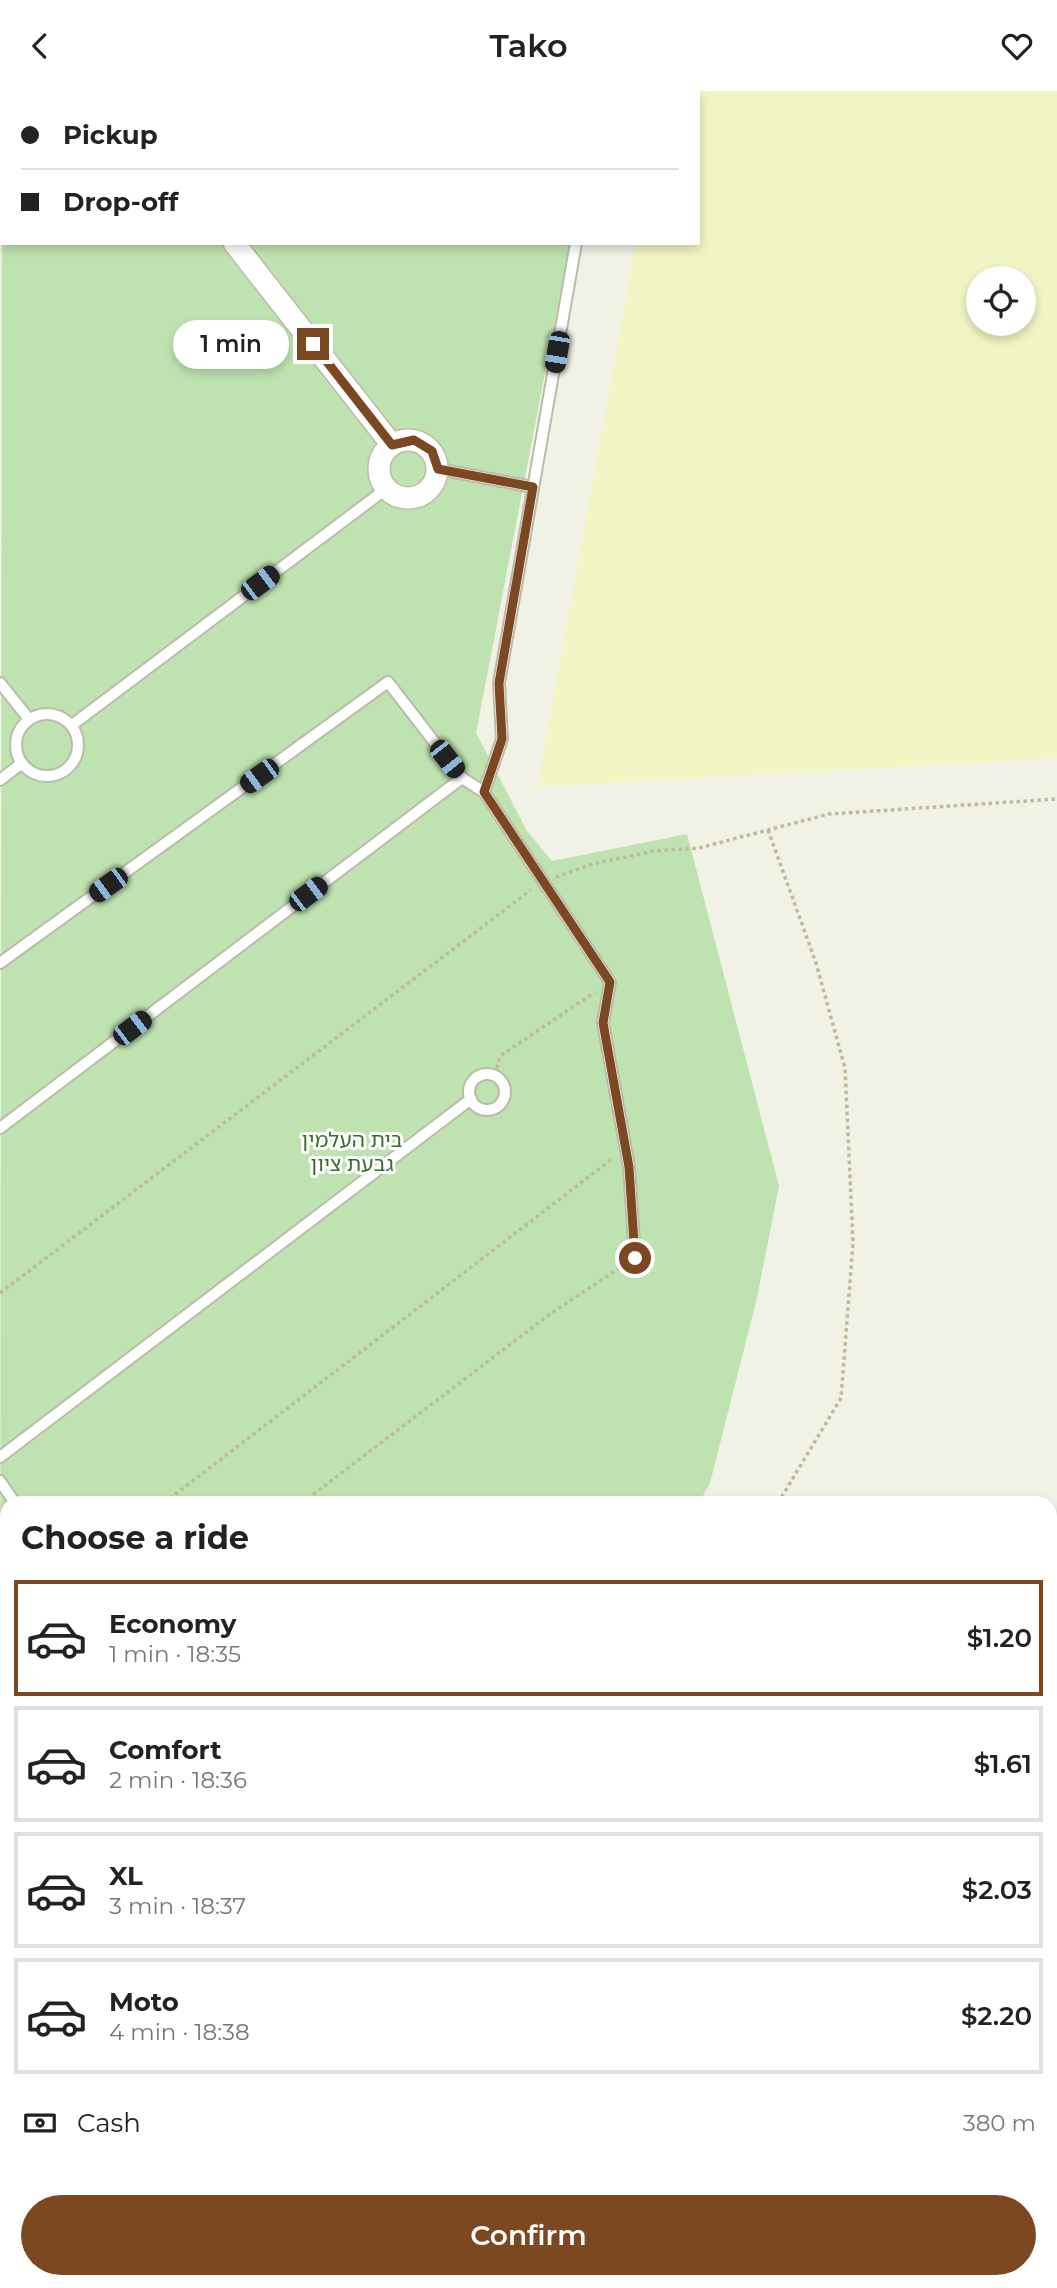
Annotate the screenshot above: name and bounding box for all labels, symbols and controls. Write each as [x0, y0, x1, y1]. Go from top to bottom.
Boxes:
text: Tako [489, 26, 568, 65]
icon: back [21, 27, 59, 65]
icon: heart [998, 27, 1036, 65]
text: Pickup [63, 119, 158, 151]
text: Drop-off [63, 186, 178, 218]
map controls [966, 266, 1036, 336]
button: locate [966, 266, 1036, 336]
callout: 1 min [173, 320, 288, 369]
route end [297, 328, 329, 360]
car [544, 329, 571, 375]
text: 1 min [200, 330, 262, 358]
car [237, 562, 284, 604]
car [426, 736, 469, 782]
car [236, 755, 283, 797]
car [85, 864, 132, 906]
car [285, 873, 332, 915]
car [109, 1007, 156, 1049]
park label: בית העלמין גבעת ציון [301, 1127, 403, 1176]
route start [619, 1242, 651, 1274]
text: Choose a ride [21, 1518, 249, 1557]
icon: car [25, 1607, 88, 1670]
text: Economy [109, 1608, 236, 1640]
text: $1.20 [967, 1622, 1032, 1654]
text: 1 min · 18:35 [109, 1640, 241, 1668]
icon: car [25, 1733, 88, 1796]
text: Comfort [109, 1734, 221, 1766]
text: $1.61 [974, 1748, 1032, 1780]
text: 2 min · 18:36 [109, 1766, 247, 1794]
icon: car [25, 1859, 88, 1922]
text: XL [109, 1860, 143, 1892]
text: $2.03 [962, 1874, 1032, 1906]
text: 3 min · 18:37 [109, 1892, 246, 1920]
icon: car [25, 1985, 88, 2048]
text: Moto [109, 1986, 179, 2018]
text: $2.20 [961, 2000, 1032, 2032]
text: 4 min · 18:38 [109, 2018, 250, 2046]
icon: cash [21, 2104, 59, 2142]
text: Cash [77, 2107, 141, 2139]
text: 380 m [963, 2109, 1036, 2137]
button: Confirm [21, 2195, 1036, 2275]

